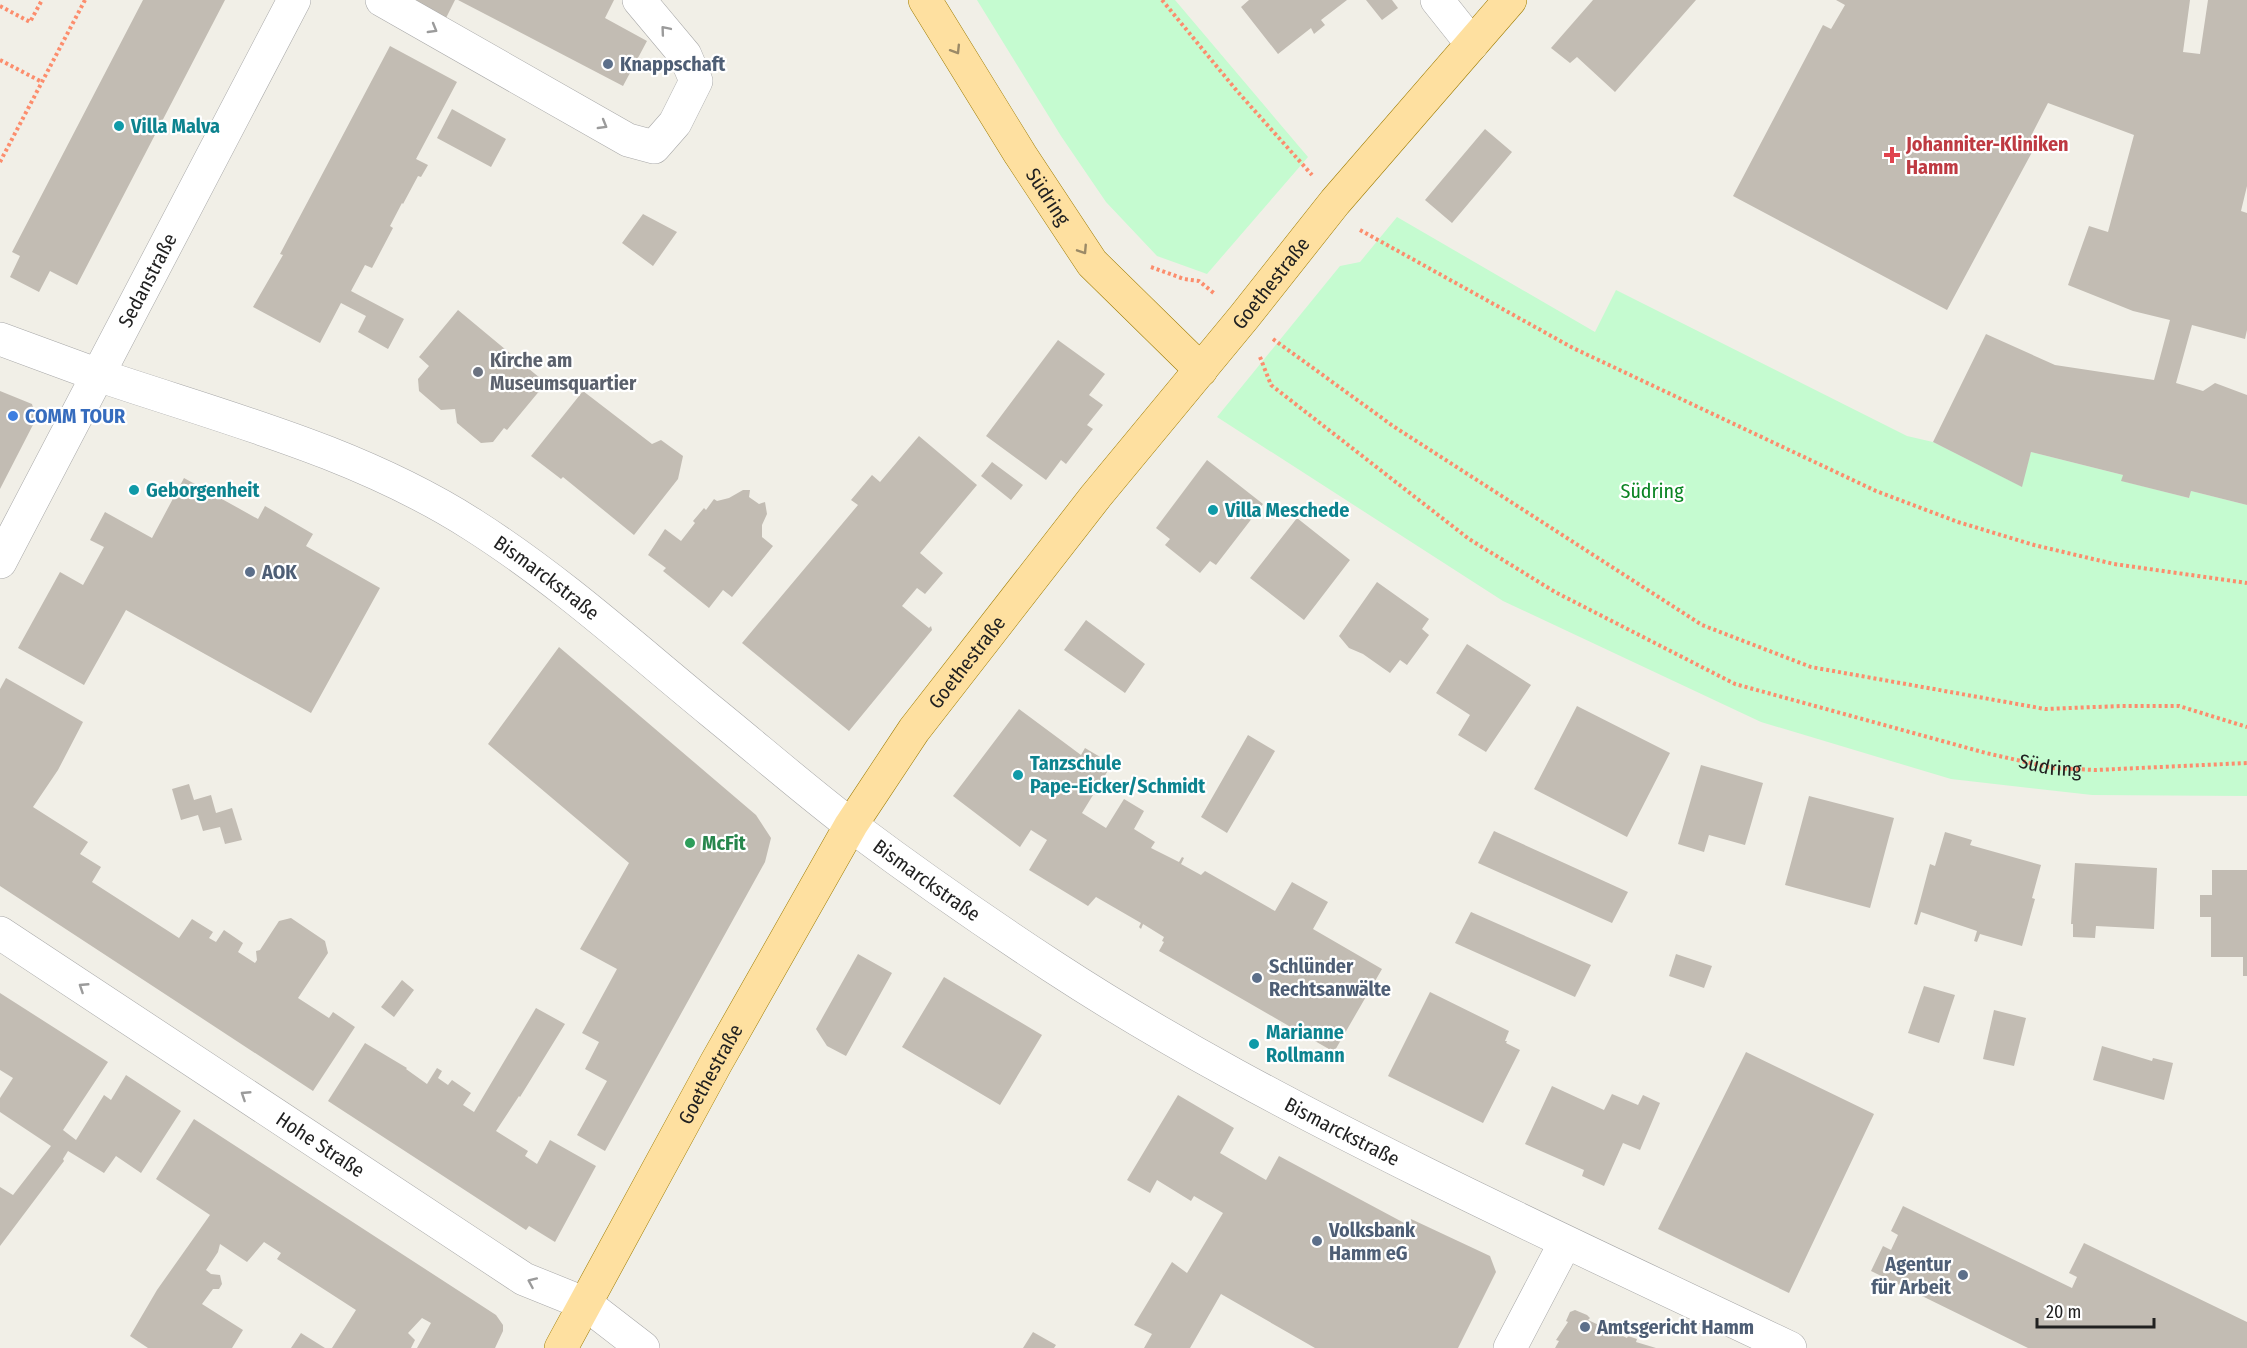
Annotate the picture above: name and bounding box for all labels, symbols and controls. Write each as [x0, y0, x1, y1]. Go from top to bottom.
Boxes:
one-way arrow [427, 22, 437, 33]
one-way arrow [661, 26, 672, 37]
one-way arrow [948, 44, 960, 54]
place label: Knappschaft [620, 52, 726, 76]
marker: Knappschaft [601, 57, 615, 71]
place label: Villa Malva [130, 114, 220, 138]
one-way arrow [597, 118, 607, 130]
marker: Villa Malva [112, 119, 126, 133]
place label: Johanniter-Kliniken Hamm [1905, 132, 2069, 179]
marker: Johanniter-Kliniken Hamm [1883, 146, 1901, 164]
street label: Südring [1021, 164, 1076, 230]
street label: Sedanstraße [113, 229, 182, 331]
street label: Goethestraße [1227, 232, 1315, 334]
one-way arrow [1076, 243, 1087, 254]
place label: Kirche am Museumsquartier [490, 348, 637, 395]
marker: Kirche am Museumsquartier [471, 365, 485, 379]
place label: COMM TOUR [25, 404, 126, 428]
marker: COMM TOUR [6, 409, 20, 423]
place label: Geborgenheit [146, 478, 261, 502]
park label: Südring [1620, 479, 1684, 503]
marker: Geborgenheit [127, 483, 141, 497]
place label: Villa Meschede [1224, 498, 1349, 522]
marker: Villa Meschede [1206, 503, 1220, 517]
street label: Bismarckstraße [489, 530, 604, 625]
place label: AOK [261, 560, 297, 584]
marker: AOK [243, 565, 257, 579]
street label: Goethestraße [923, 611, 1010, 713]
street label: Südring [2017, 749, 2083, 781]
place label: Tanzschule Pape-Eicker/Schmidt [1030, 751, 1206, 798]
marker: Tanzschule Pape-Eicker/Schmidt [1011, 768, 1025, 782]
place label: McFit [702, 831, 747, 855]
street label: Bismarckstraße [868, 834, 985, 926]
marker: McFit [683, 836, 697, 850]
place label: Schlünder Rechtsanwälte [1269, 954, 1391, 1001]
marker: Schlünder Rechtsanwälte [1250, 971, 1264, 985]
one-way arrow [78, 983, 89, 994]
street label: Goethestraße [673, 1020, 748, 1128]
place label: Marianne Rollmann [1266, 1020, 1345, 1067]
marker: Marianne Rollmann [1247, 1037, 1261, 1051]
one-way arrow [241, 1091, 252, 1102]
street label: Bismarckstraße [1281, 1092, 1404, 1171]
street label: Hohe Straße [272, 1107, 369, 1182]
place label: Volksbank Hamm eG [1328, 1218, 1416, 1265]
marker: Volksbank Hamm eG [1310, 1234, 1324, 1248]
place label: Agentur für Arbeit [1871, 1252, 1952, 1299]
marker: Agentur für Arbeit [1956, 1268, 1970, 1282]
one-way arrow [527, 1277, 538, 1289]
scale bar [2037, 1291, 2154, 1329]
text: 20 m [2046, 1301, 2081, 1323]
place label: Amtsgericht Hamm [1596, 1315, 1754, 1339]
marker: Amtsgericht Hamm [1578, 1320, 1592, 1334]

